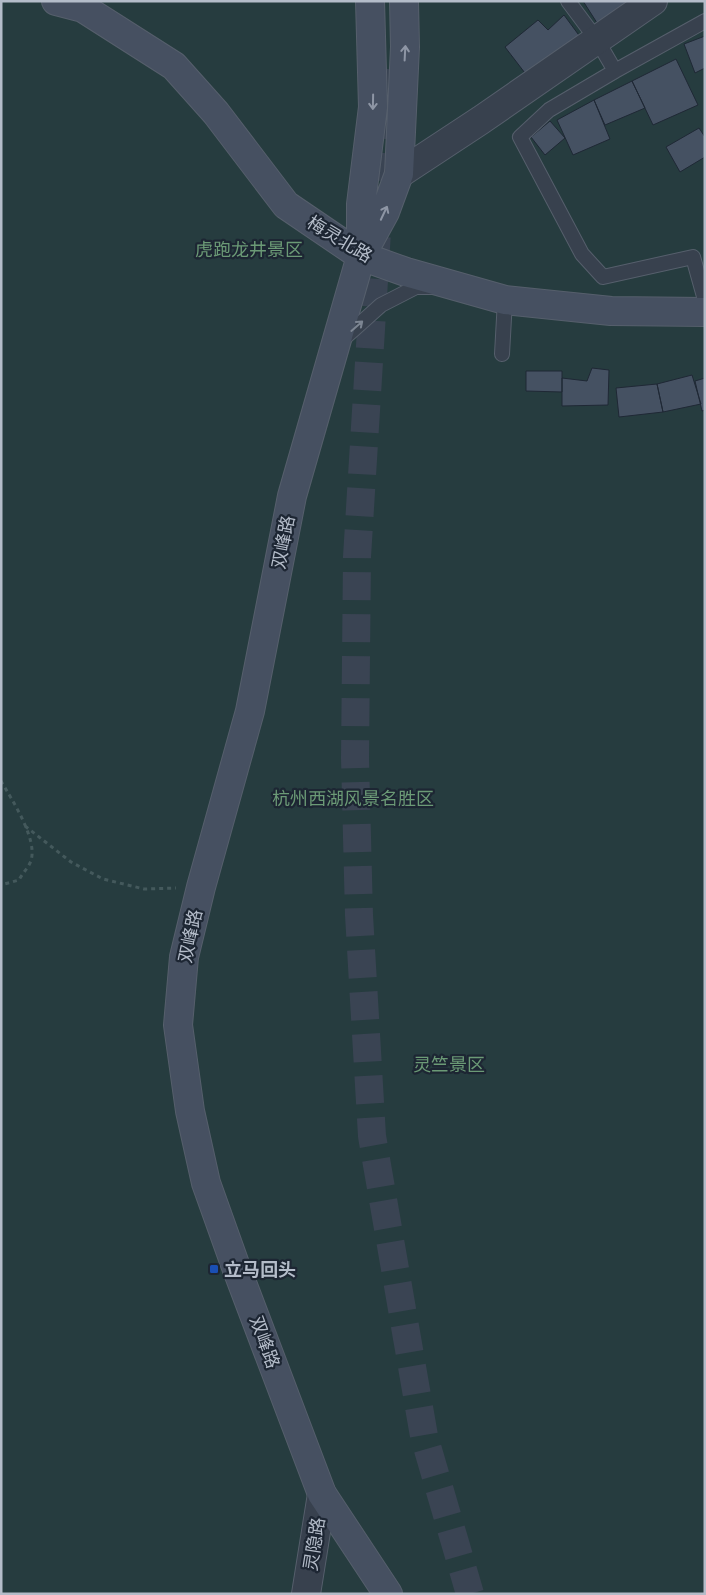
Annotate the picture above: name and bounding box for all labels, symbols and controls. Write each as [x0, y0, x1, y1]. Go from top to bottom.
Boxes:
one-way arrow [400, 45, 409, 61]
one-way arrow [368, 94, 377, 110]
one-way arrow [379, 206, 389, 221]
street label: 梅灵北路 [302, 209, 378, 269]
park label: 虎跑龙井景区 [195, 236, 303, 263]
one-way arrow [351, 320, 364, 332]
street label: 双峰路 [265, 513, 301, 571]
park label: 杭州西湖风景名胜区 [272, 785, 434, 812]
street label: 双峰路 [171, 907, 209, 965]
park label: 灵竺景区 [413, 1051, 485, 1078]
place label: 立马回头 [224, 1256, 296, 1283]
marker: 立马回头 [208, 1263, 220, 1275]
street label: 双峰路 [243, 1312, 287, 1372]
street label: 灵隐路 [296, 1515, 332, 1573]

